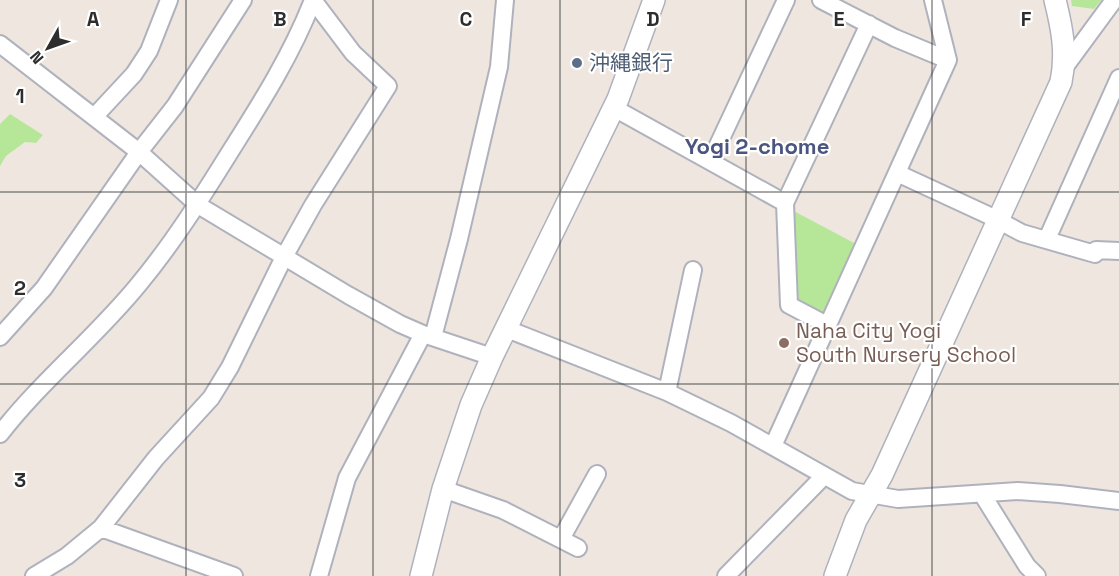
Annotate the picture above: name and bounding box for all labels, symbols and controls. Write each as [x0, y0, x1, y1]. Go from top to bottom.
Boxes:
text: A [87, 6, 100, 32]
text: B [273, 6, 287, 32]
text: C [460, 6, 473, 32]
text: D [646, 6, 660, 32]
text: E [833, 6, 845, 32]
text: F [1021, 6, 1032, 32]
north arrow [18, 18, 78, 78]
text: N [25, 46, 48, 68]
place label: 沖縄銀行 [589, 49, 673, 76]
marker: 沖縄銀行 [570, 56, 584, 70]
text: 1 [15, 83, 25, 109]
district label: Yogi 2-chome [685, 132, 829, 160]
text: 2 [14, 275, 26, 301]
place label: Naha City Yogi South Nursery School [796, 317, 1016, 368]
marker: Naha City Yogi South Nursery School [777, 336, 791, 350]
text: 3 [14, 467, 26, 493]

